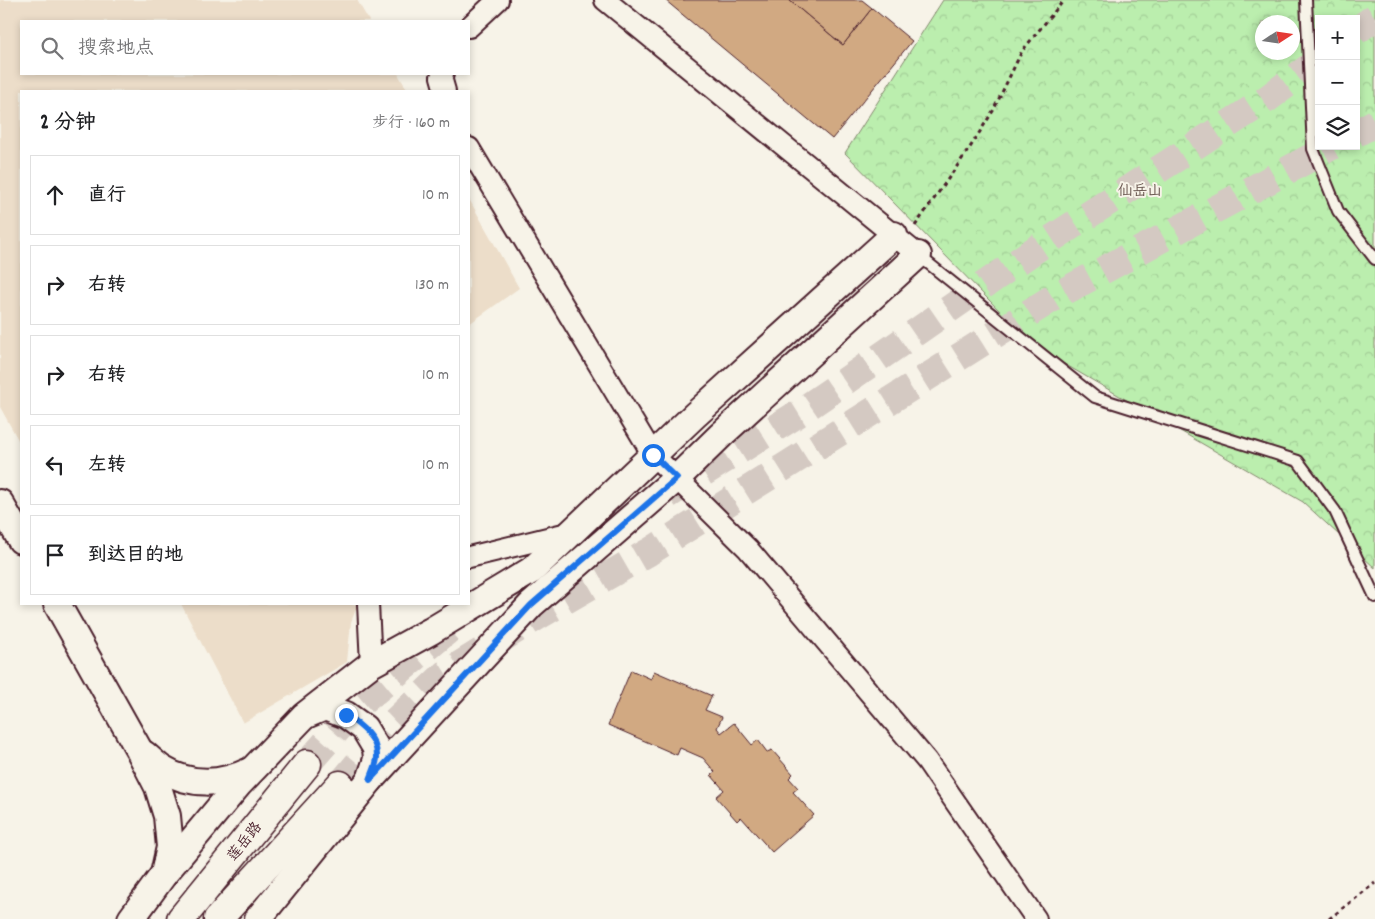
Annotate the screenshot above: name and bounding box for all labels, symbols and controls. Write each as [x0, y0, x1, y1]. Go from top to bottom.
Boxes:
north arrow [1255, 15, 1300, 60]
map controls [1315, 15, 1360, 150]
button: + [1315, 15, 1360, 60]
search box [20, 20, 470, 75]
icon: search [38, 34, 66, 62]
text: 搜索地点 [78, 36, 154, 63]
button: − [1315, 60, 1360, 105]
button: layers [1315, 105, 1360, 150]
text: 2 分钟 [40, 109, 96, 139]
text: 步行 · 160 m [372, 112, 450, 135]
icon: ahead [41, 181, 69, 209]
park label: 仙岳山 [1117, 181, 1163, 203]
text: 直行 [88, 183, 126, 210]
text: 10 m [422, 184, 449, 207]
icon: right [41, 271, 69, 299]
text: 右转 [88, 273, 126, 300]
text: 130 m [415, 274, 449, 297]
icon: right [41, 361, 69, 389]
text: 右转 [88, 363, 126, 390]
text: 10 m [422, 364, 449, 387]
route start [642, 444, 665, 467]
icon: left [41, 451, 69, 479]
text: 左转 [88, 453, 126, 480]
text: 10 m [422, 454, 449, 477]
icon: arrive [41, 541, 69, 569]
text: 到达目的地 [88, 543, 183, 570]
route end [335, 704, 358, 727]
street label: 莲岳路 [223, 818, 268, 867]

